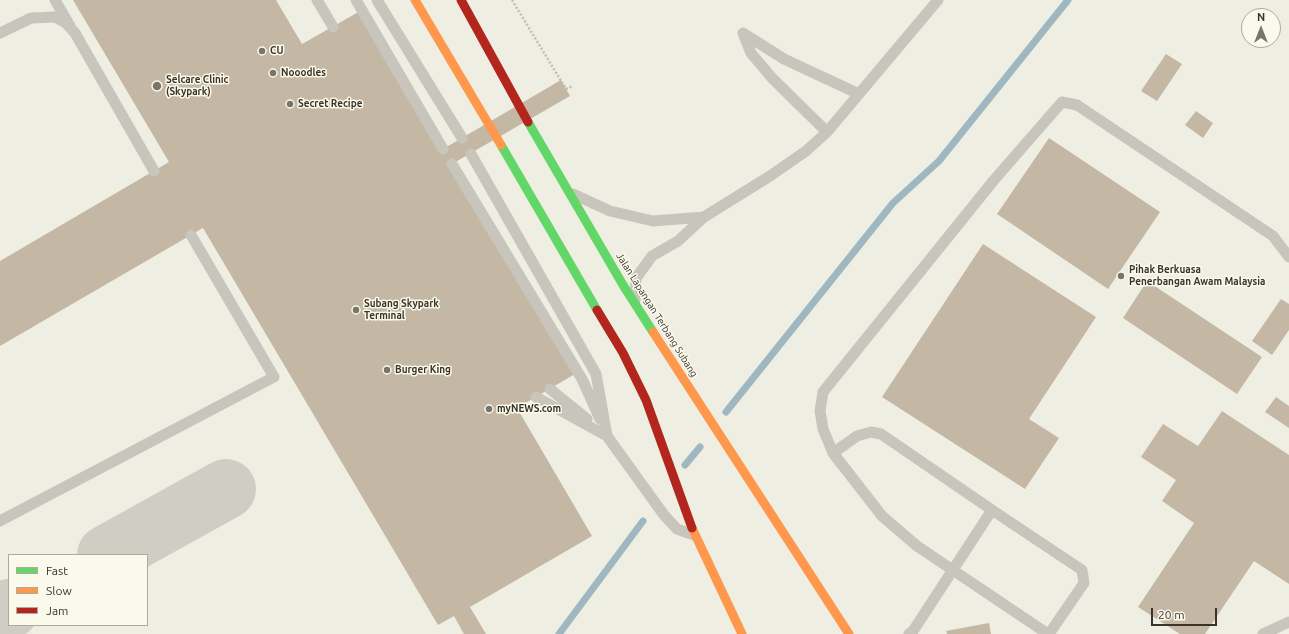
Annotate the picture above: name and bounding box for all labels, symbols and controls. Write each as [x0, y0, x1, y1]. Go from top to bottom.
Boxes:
north arrow [1241, 8, 1281, 48]
text: N [1257, 11, 1265, 23]
place label: CU [270, 45, 283, 57]
marker: CU [257, 46, 267, 56]
place label: Nooodles [281, 67, 326, 79]
marker: Nooodles [268, 68, 278, 78]
place label: Selcare Clinic (Skypark) [166, 74, 229, 98]
marker: Selcare Clinic (Skypark) [151, 80, 163, 92]
place label: Secret Recipe [298, 98, 362, 110]
marker: Secret Recipe [285, 99, 295, 109]
street label: Jalan Lapangan Terbang Subang [614, 251, 700, 379]
place label: Pihak Berkuasa Penerbangan Awam Malaysia [1129, 264, 1265, 288]
marker: Pihak Berkuasa Penerbangan Awam Malaysia [1116, 271, 1126, 281]
place label: Subang Skypark Terminal [364, 298, 439, 322]
marker: Subang Skypark Terminal [351, 305, 361, 315]
place label: Burger King [395, 364, 451, 376]
marker: Burger King [382, 365, 392, 375]
place label: myNEWS.com [497, 403, 561, 415]
marker: myNEWS.com [484, 404, 494, 414]
legend [8, 554, 148, 626]
text: Fast [46, 564, 68, 577]
text: Slow [46, 584, 72, 597]
scale bar [1153, 600, 1219, 626]
text: Jam [46, 604, 68, 617]
text: 20 m [1158, 608, 1185, 621]

